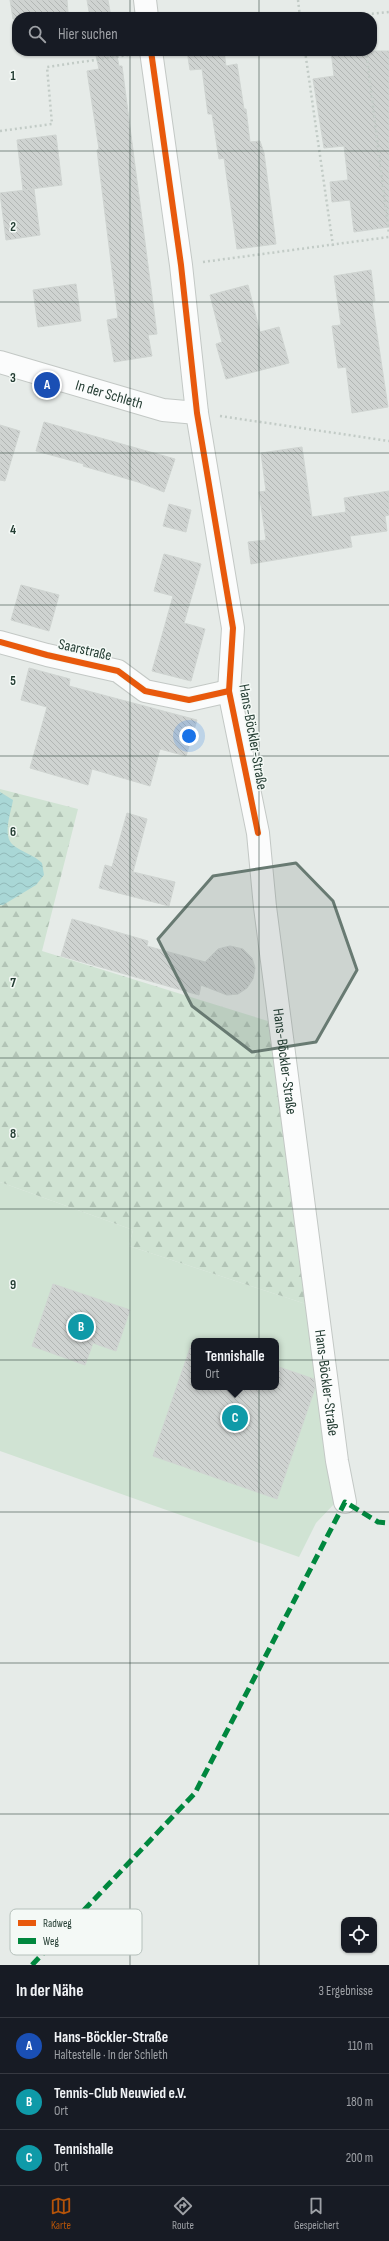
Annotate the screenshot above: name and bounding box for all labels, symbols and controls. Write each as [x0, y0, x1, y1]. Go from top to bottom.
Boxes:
search box [12, 12, 377, 56]
icon: search [26, 23, 48, 45]
text: Hier suchen [58, 25, 118, 44]
text: 1 [10, 68, 16, 84]
text: 2 [10, 219, 16, 235]
text: 3 [10, 370, 16, 386]
pin: A [34, 370, 60, 400]
street label: In der Schleth [73, 375, 145, 413]
text: 4 [10, 522, 16, 538]
street label: Saarstraße [56, 635, 114, 665]
text: 5 [10, 673, 16, 689]
street label: Hans-Böckler-Straße [234, 683, 272, 791]
your location [179, 726, 199, 746]
text: 6 [10, 824, 16, 840]
text: 7 [10, 975, 16, 991]
street label: Hans-Böckler-Straße [269, 1007, 301, 1116]
text: 8 [10, 1126, 16, 1142]
text: 9 [10, 1277, 16, 1293]
pin: B [68, 1312, 94, 1342]
street label: Hans-Böckler-Straße [310, 1328, 343, 1437]
popup [191, 1338, 279, 1390]
text: Tennishalle [205, 1347, 265, 1366]
text: Ort [205, 1366, 220, 1382]
pin: C [222, 1403, 248, 1433]
legend [10, 1909, 142, 1955]
text: Radweg [43, 1917, 72, 1930]
map controls [341, 1917, 377, 1953]
button: locate [341, 1917, 377, 1953]
text: Weg [43, 1935, 59, 1948]
text: In der Nähe [16, 1981, 83, 2001]
text: 3 Ergebnisse [319, 1983, 373, 1999]
text: Hans-Böckler-Straße [54, 2028, 168, 2047]
text: A [26, 2038, 32, 2054]
text: 110 m [348, 2038, 373, 2054]
text: Haltestelle · In der Schleth [54, 2047, 168, 2063]
text: Tennis-Club Neuwied e.V. [54, 2084, 186, 2103]
text: B [26, 2094, 32, 2110]
text: 180 m [347, 2094, 373, 2110]
text: Ort [54, 2103, 68, 2119]
text: Tennishalle [54, 2140, 113, 2159]
text: C [26, 2150, 32, 2166]
text: 200 m [346, 2150, 373, 2166]
text: Ort [54, 2159, 68, 2175]
tab: Karte [50, 2195, 72, 2232]
tab: Route [172, 2195, 194, 2232]
tab: Gespeichert [294, 2195, 339, 2232]

